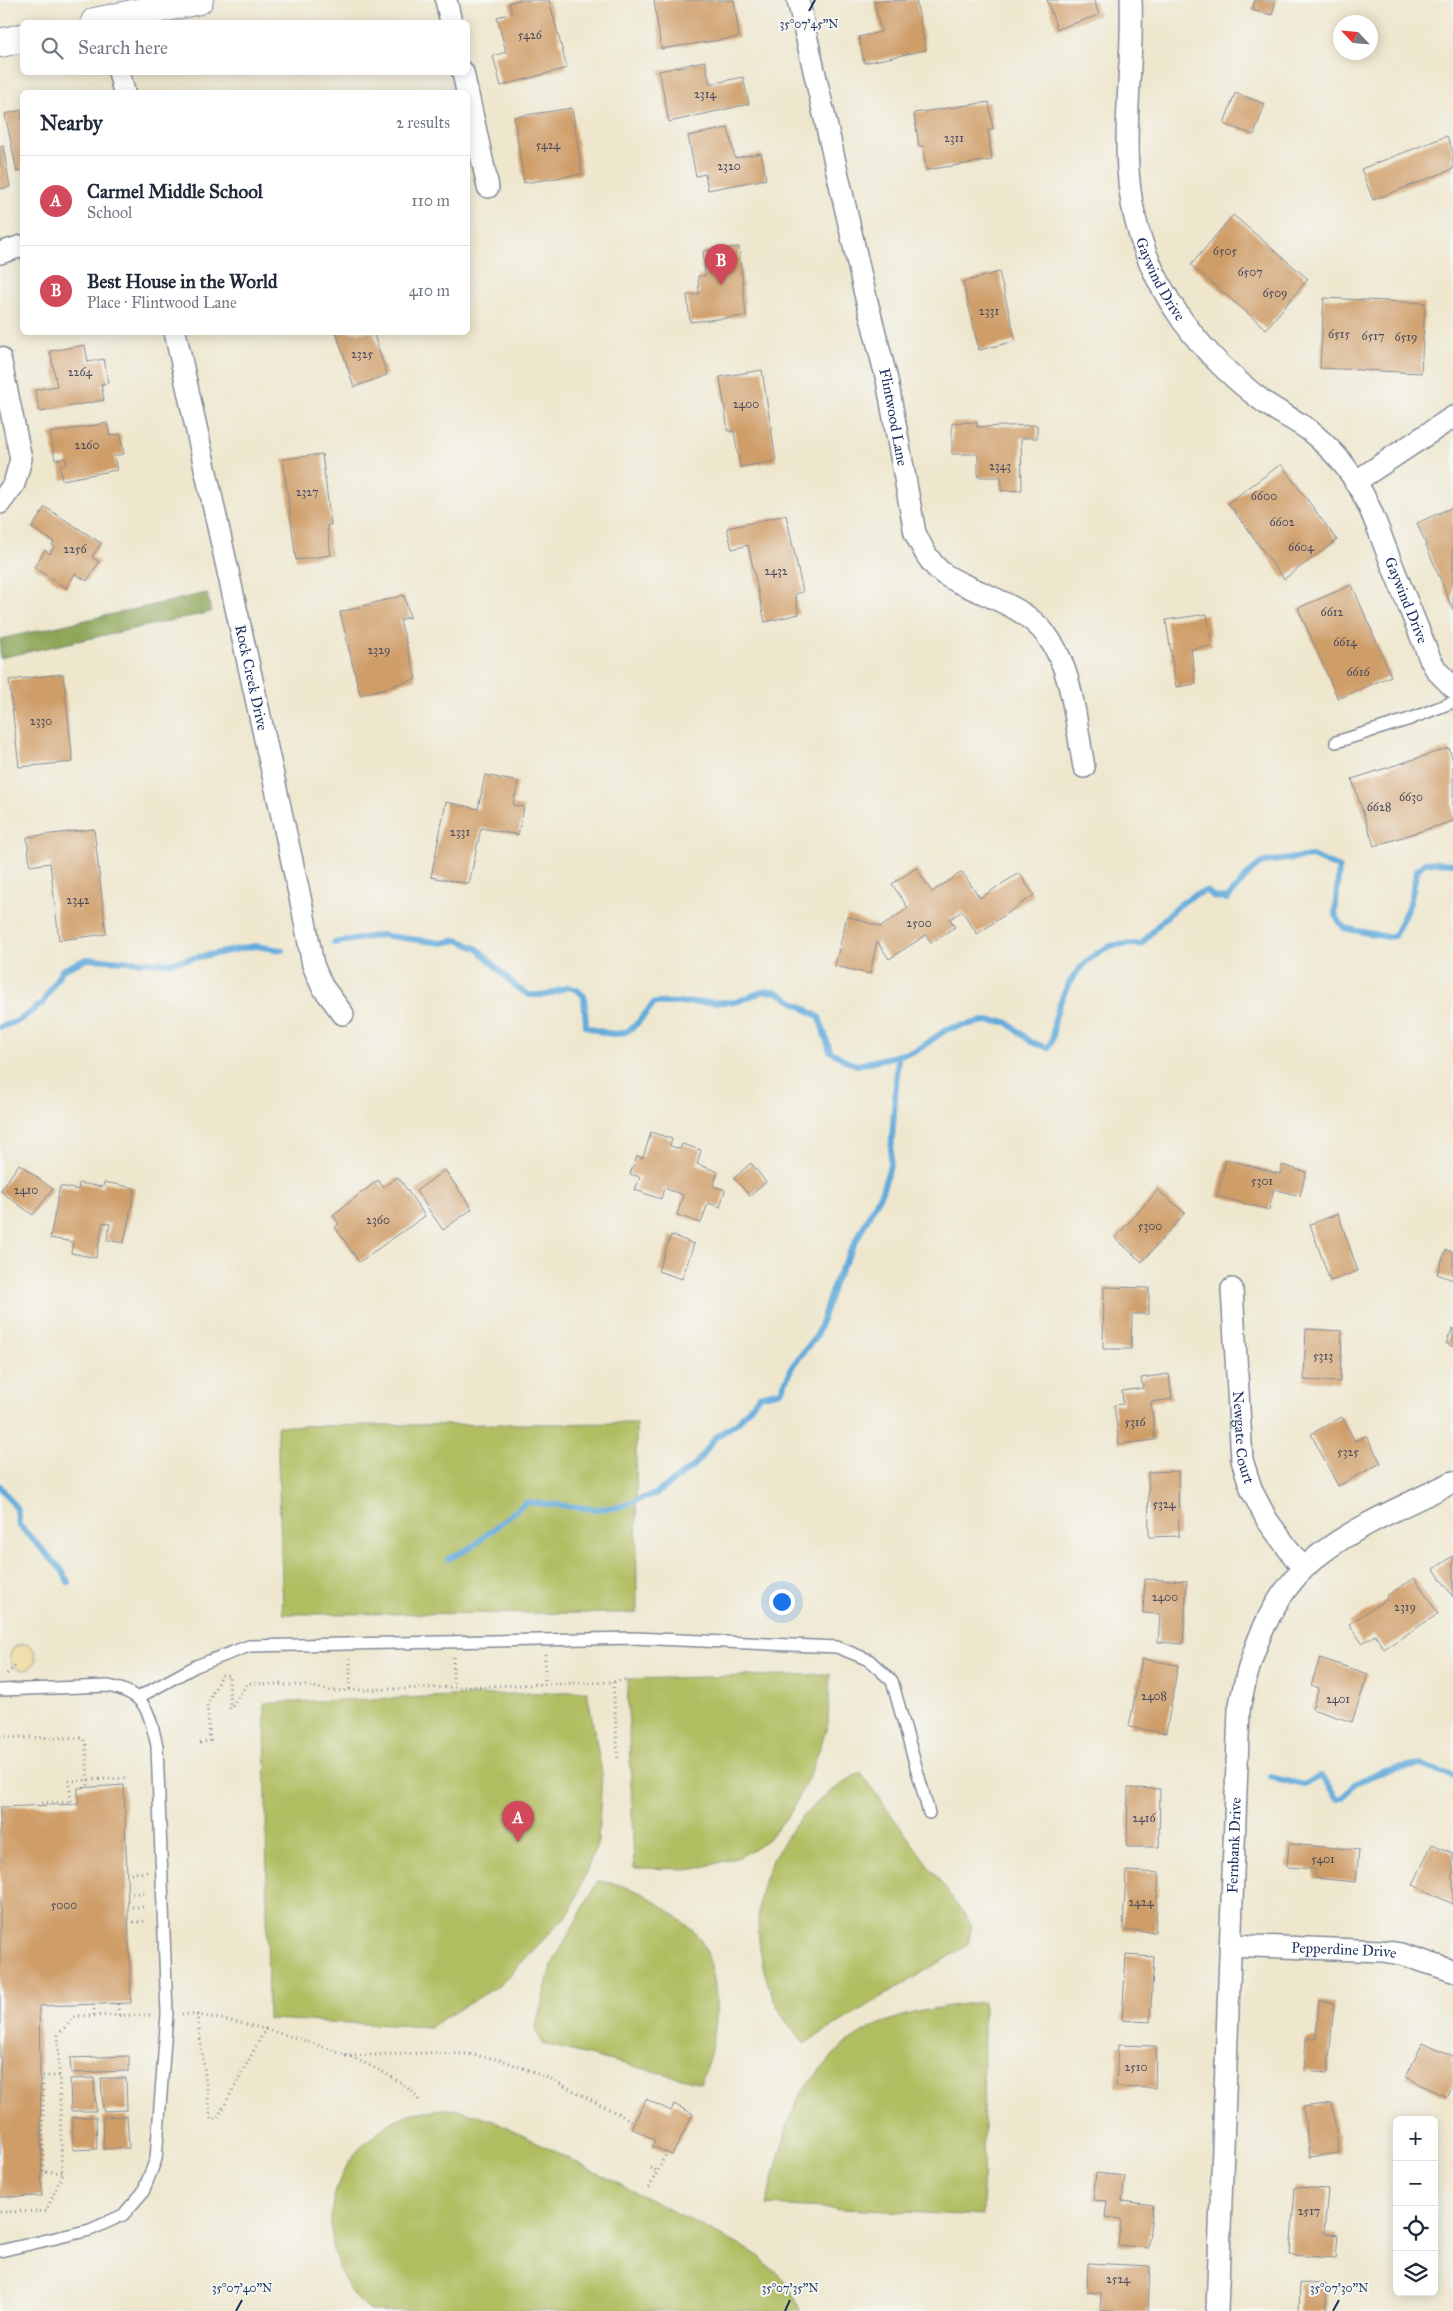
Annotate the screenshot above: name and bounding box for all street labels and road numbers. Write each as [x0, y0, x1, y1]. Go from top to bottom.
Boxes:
street label: Gaywind Drive [1132, 235, 1189, 324]
street label: Flintwood Lane [875, 366, 912, 467]
street label: Gaywind Drive [1381, 554, 1432, 646]
street label: Rock Creek Drive [231, 623, 272, 732]
street label: Newgate Court [1229, 1391, 1258, 1487]
street label: Fernbank Drive [1223, 1797, 1245, 1894]
street label: Pepperdine Drive [1291, 1938, 1398, 1962]

